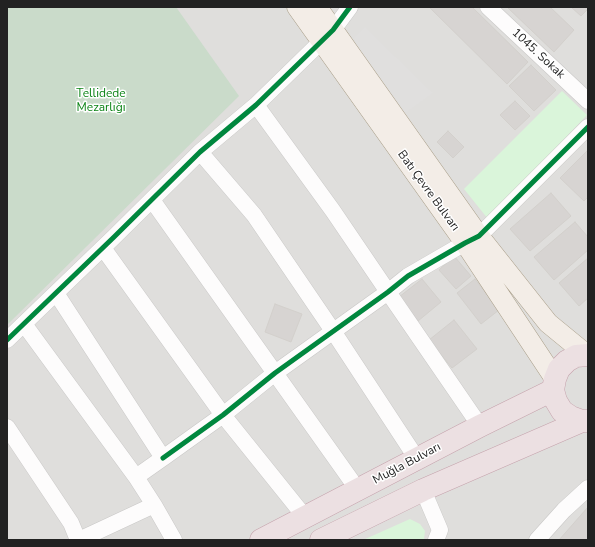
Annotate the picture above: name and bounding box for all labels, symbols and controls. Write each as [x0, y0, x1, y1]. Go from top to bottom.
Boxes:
street label: 1045. Sokak [509, 26, 567, 82]
park label: Tellidede Mezarlığı [76, 87, 126, 115]
street label: Batı Çevre Bulvarı [394, 148, 462, 234]
street label: Muğla Bulvarı [371, 440, 443, 488]

